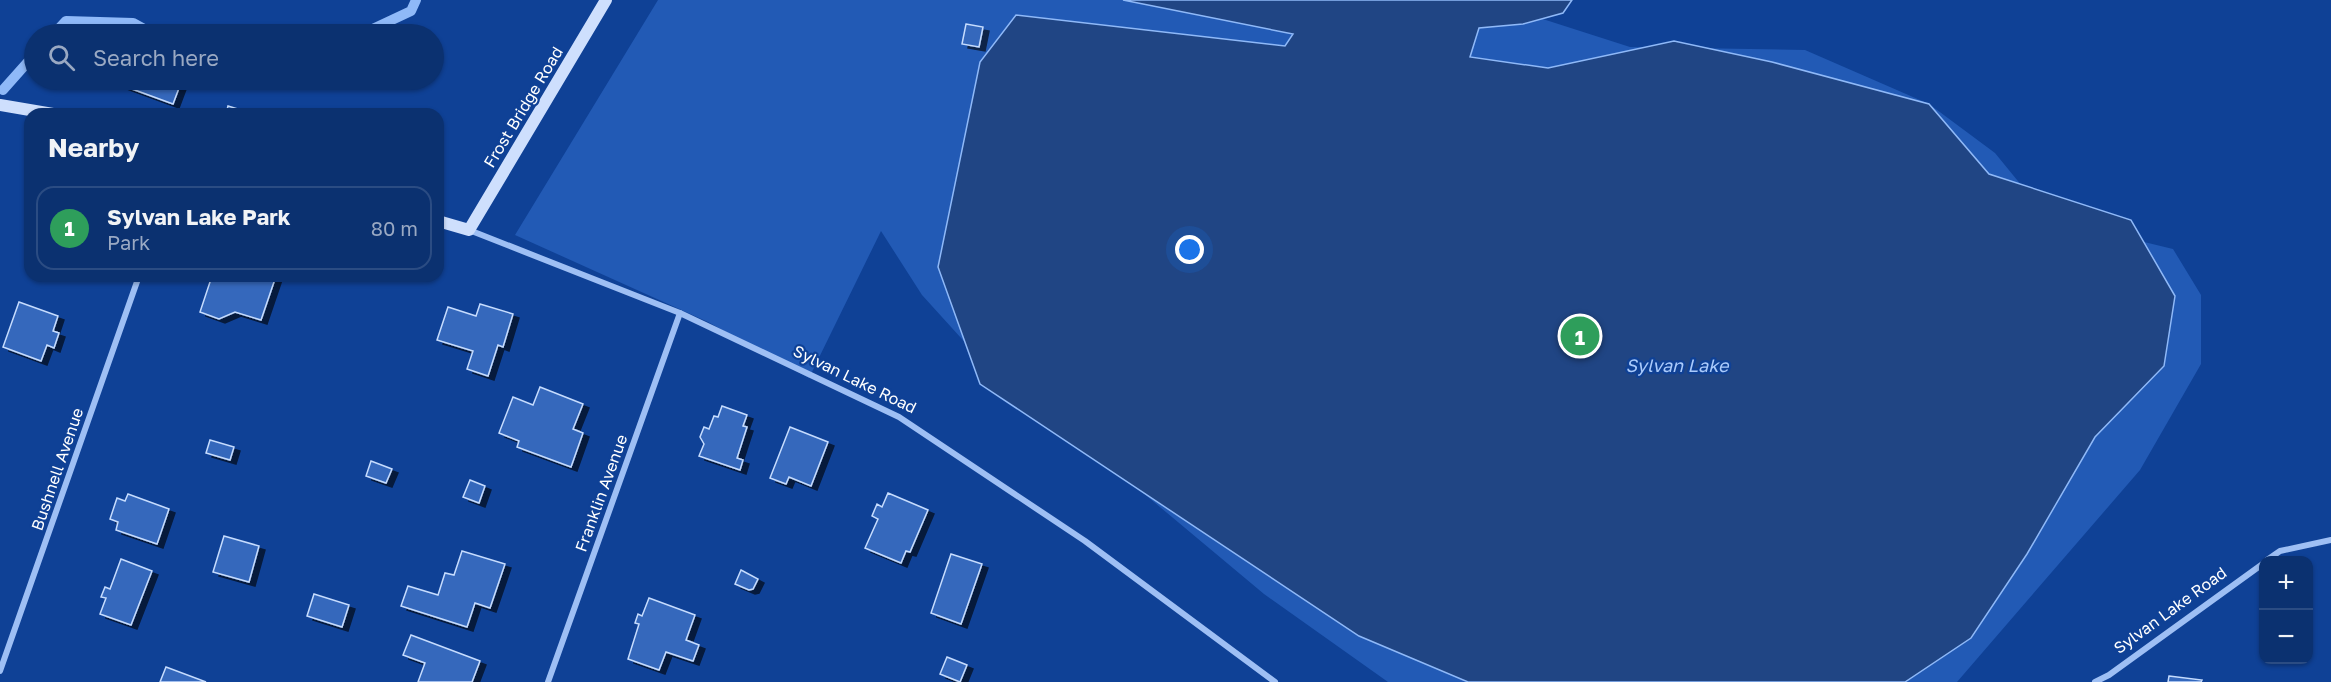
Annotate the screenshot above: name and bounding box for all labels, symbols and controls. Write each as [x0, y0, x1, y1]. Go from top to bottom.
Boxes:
search box [24, 24, 444, 90]
icon: search [45, 41, 78, 74]
street label: Frost Bridge Road [479, 43, 567, 171]
text: Search here [93, 44, 219, 71]
text: Nearby [48, 132, 139, 163]
text: Sylvan Lake Park [107, 203, 290, 230]
text: 1 [64, 216, 75, 240]
text: 80 m [371, 216, 418, 240]
text: Park [107, 230, 150, 254]
your location [1175, 235, 1204, 264]
pin: 1 [1560, 314, 1600, 358]
street label: Sylvan Lake Road [790, 340, 920, 418]
water label: Sylvan Lake [1626, 354, 1730, 376]
street label: Bushnell Avenue [27, 405, 87, 533]
street label: Franklin Avenue [571, 432, 631, 554]
map controls [2259, 556, 2313, 664]
button: + [2259, 556, 2313, 610]
street label: Sylvan Lake Road [2110, 562, 2230, 658]
button: − [2259, 610, 2313, 664]

